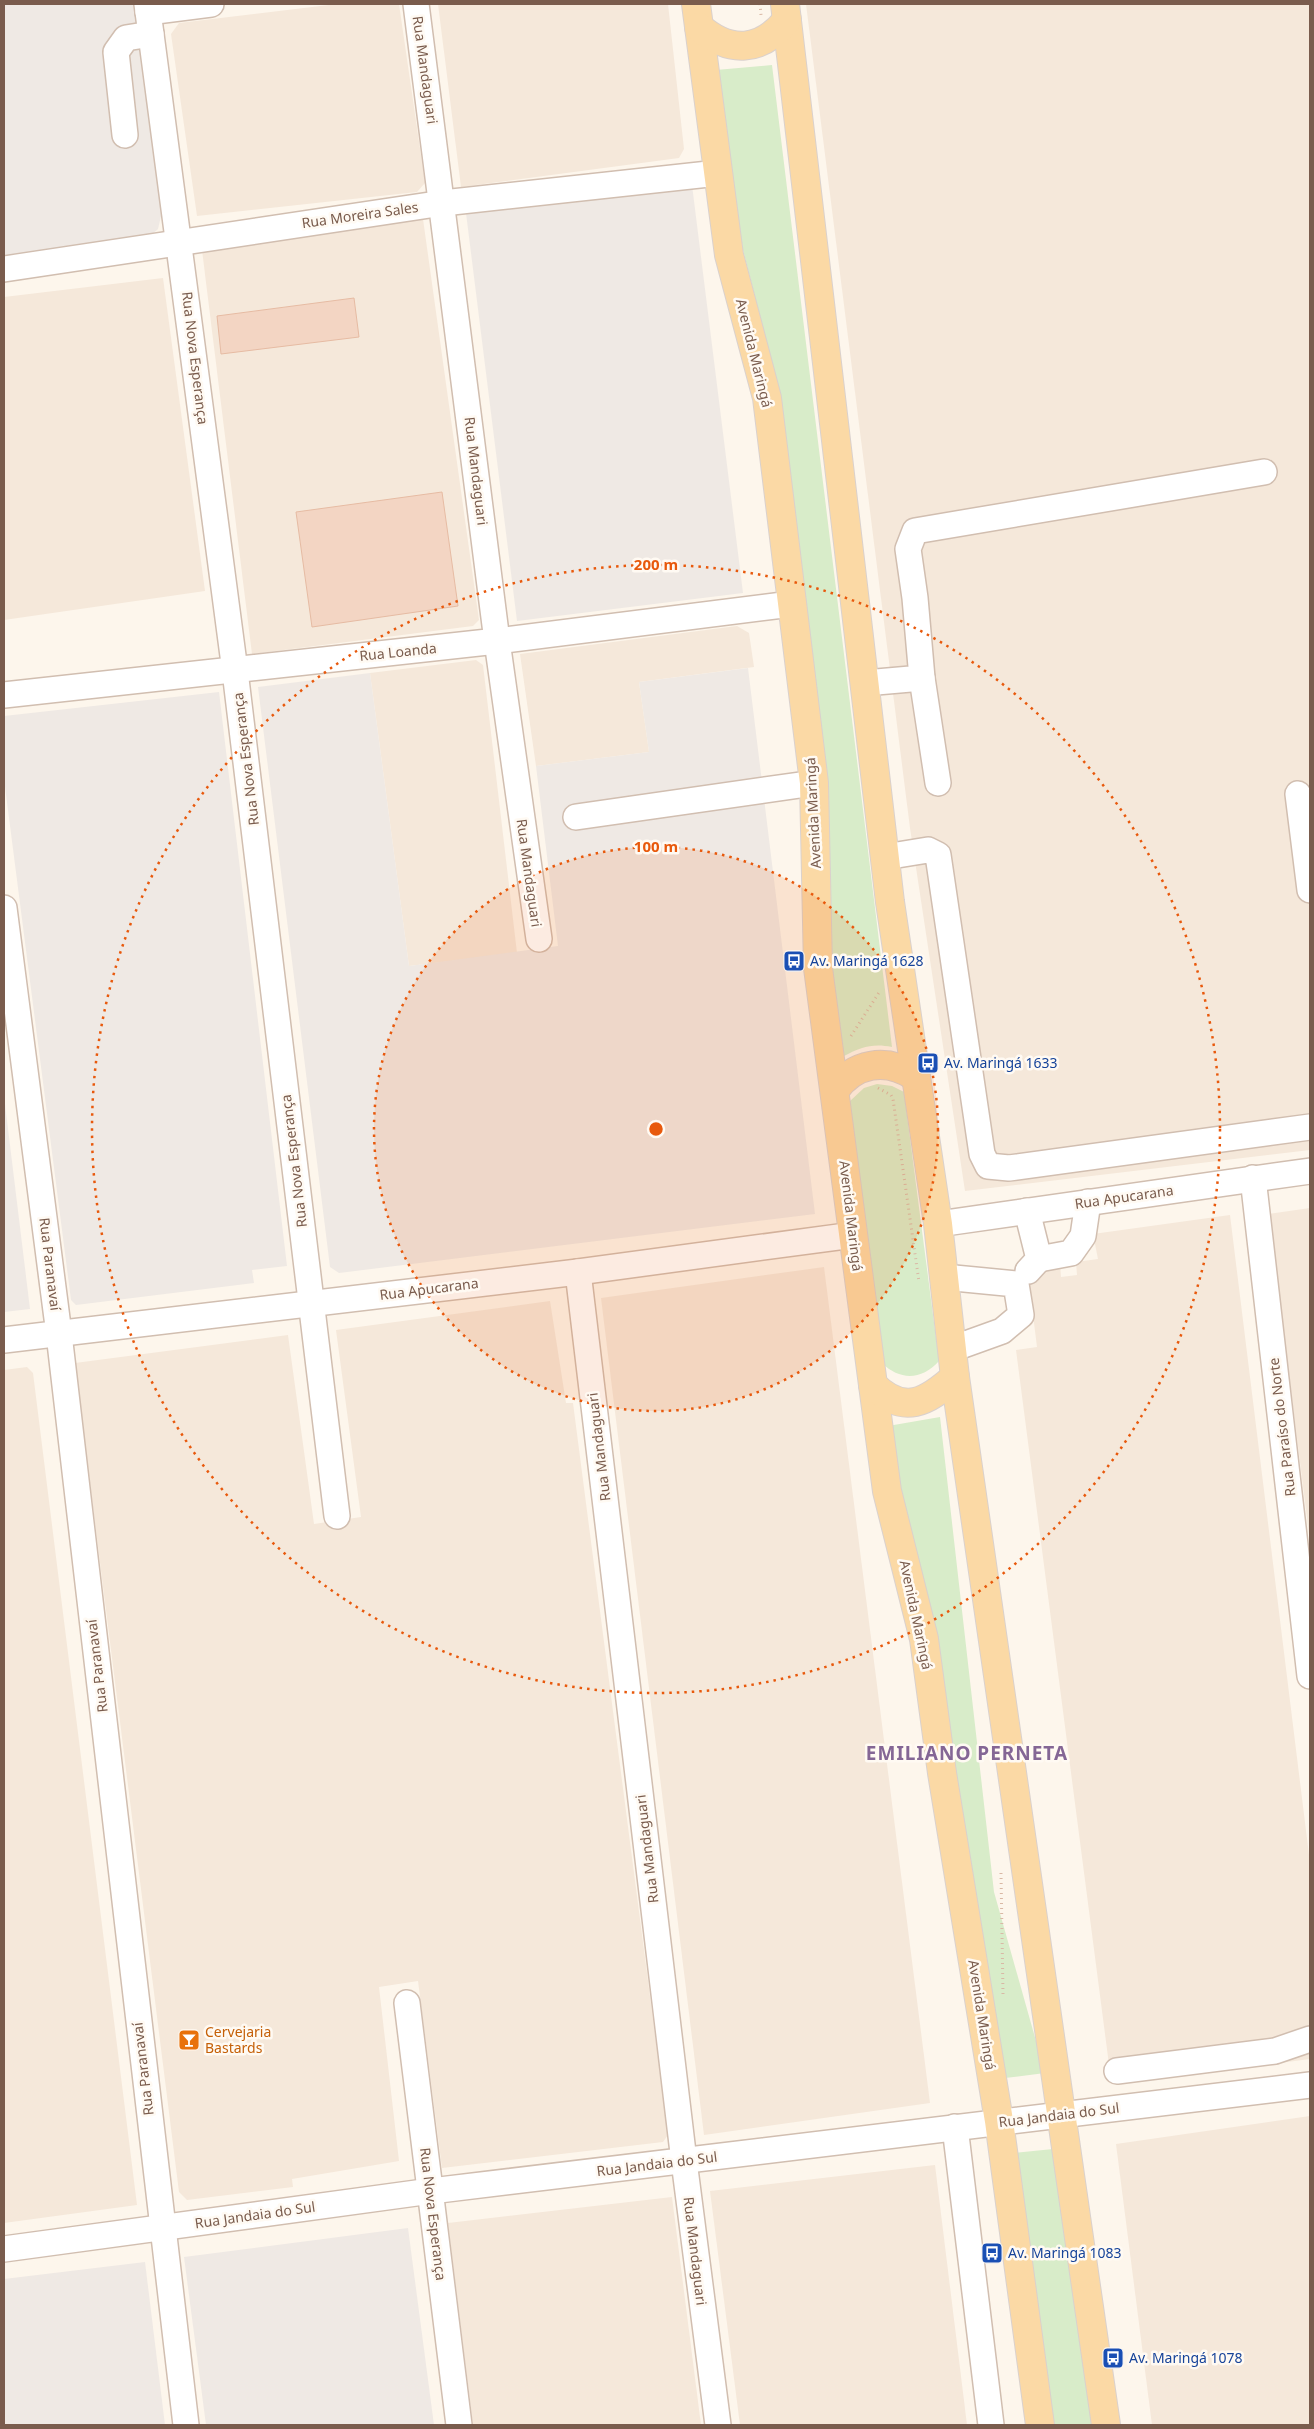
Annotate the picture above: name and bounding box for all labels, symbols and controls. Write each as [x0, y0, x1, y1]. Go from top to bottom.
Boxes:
street label: Rua Mandaguari [408, 15, 442, 125]
street label: Rua Moreira Sales [300, 197, 420, 232]
street label: Rua Nova Esperança [178, 290, 213, 426]
street label: Avenida Maringá [732, 297, 777, 409]
street label: Rua Mandaguari [460, 416, 493, 526]
text: 200 m [634, 554, 678, 574]
street label: Rua Loanda [358, 638, 438, 665]
street label: Rua Nova Esperança [228, 691, 263, 827]
street label: Avenida Maringá [800, 757, 825, 869]
street label: Rua Mandaguari [512, 818, 546, 928]
text: 100 m [634, 836, 678, 856]
bus stop icon: Av. Maringá 1628 [782, 949, 806, 973]
place label: Av. Maringá 1628 [810, 951, 924, 970]
bus stop icon: Av. Maringá 1633 [916, 1051, 940, 1075]
place label: Av. Maringá 1633 [944, 1053, 1058, 1072]
street label: Rua Nova Esperança [276, 1093, 311, 1229]
centre of rings [647, 1120, 665, 1138]
street label: Avenida Maringá [835, 1160, 868, 1272]
street label: Rua Apucarana [1073, 1180, 1175, 1213]
street label: Rua Paranavaí [35, 1216, 66, 1312]
street label: Rua Apucarana [378, 1273, 479, 1304]
street label: Rua Paraíso do Norte [1264, 1357, 1299, 1497]
street label: Rua Mandaguari [582, 1392, 615, 1502]
street label: Avenida Maringá [896, 1558, 937, 1671]
street label: Rua Paranavaí [81, 1618, 112, 1714]
district label: EMILIANO PERNETA [866, 1740, 1068, 1766]
street label: Rua Mandaguari [630, 1794, 663, 1904]
street label: Avenida Maringá [964, 1958, 1001, 2071]
street label: Rua Paranavaí [127, 2021, 158, 2117]
place label: Cervejaria Bastards [205, 2022, 271, 2057]
bar icon: Cervejaria Bastards [177, 2028, 201, 2052]
street label: Rua Jandaia do Sul [998, 2098, 1120, 2131]
street label: Rua Nova Esperança [416, 2146, 451, 2282]
street label: Rua Jandaia do Sul [596, 2147, 718, 2180]
street label: Rua Mandaguari [679, 2196, 712, 2306]
street label: Rua Jandaia do Sul [193, 2197, 316, 2232]
bus stop icon: Av. Maringá 1083 [980, 2241, 1004, 2265]
place label: Av. Maringá 1083 [1008, 2243, 1122, 2262]
bus stop icon: Av. Maringá 1078 [1101, 2346, 1125, 2370]
place label: Av. Maringá 1078 [1129, 2348, 1243, 2367]

